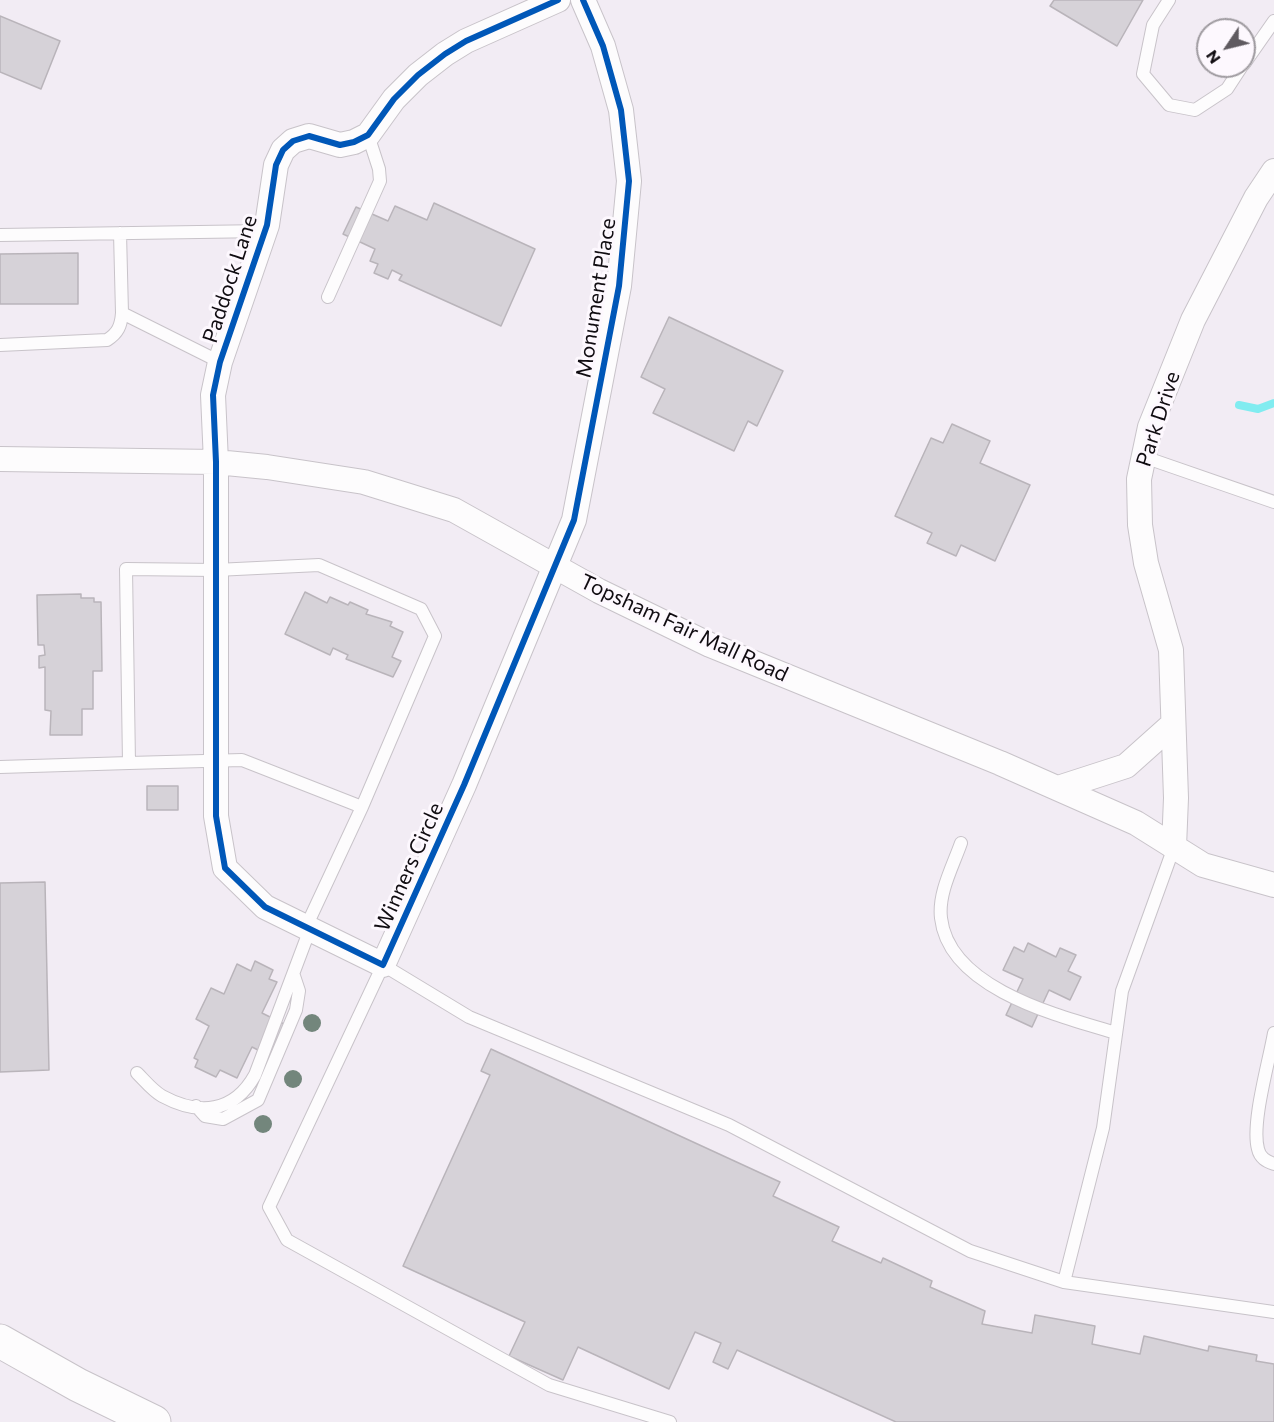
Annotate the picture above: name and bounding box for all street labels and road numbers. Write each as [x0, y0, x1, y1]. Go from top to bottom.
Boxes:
street label: Paddock Lane [197, 212, 263, 346]
street label: Monument Place [571, 216, 621, 380]
street label: Park Drive [1131, 368, 1185, 470]
street label: Topsham Fair Mall Road [576, 569, 792, 687]
street label: Winners Circle [369, 799, 449, 935]

